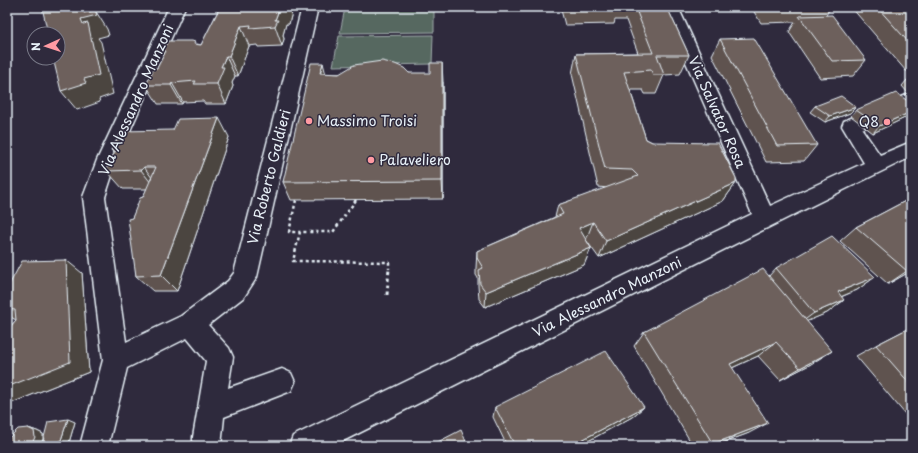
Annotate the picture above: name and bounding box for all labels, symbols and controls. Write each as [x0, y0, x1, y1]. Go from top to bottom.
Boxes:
street label: Via Alessandro Manzoni [93, 21, 179, 179]
north arrow [26, 26, 66, 66]
text: N [27, 41, 44, 51]
street label: Via Salvator Rosa [683, 52, 752, 171]
street label: Via Roberto Galdieri [242, 107, 296, 247]
place label: Massimo Troisi [317, 110, 417, 131]
place label: Q8 [859, 111, 879, 132]
marker: Massimo Troisi [304, 116, 314, 126]
marker: Q8 [882, 117, 892, 127]
place label: Palaveliero [379, 149, 451, 170]
marker: Palaveliero [366, 155, 376, 165]
street label: Via Alessandro Manzoni [529, 251, 685, 342]

